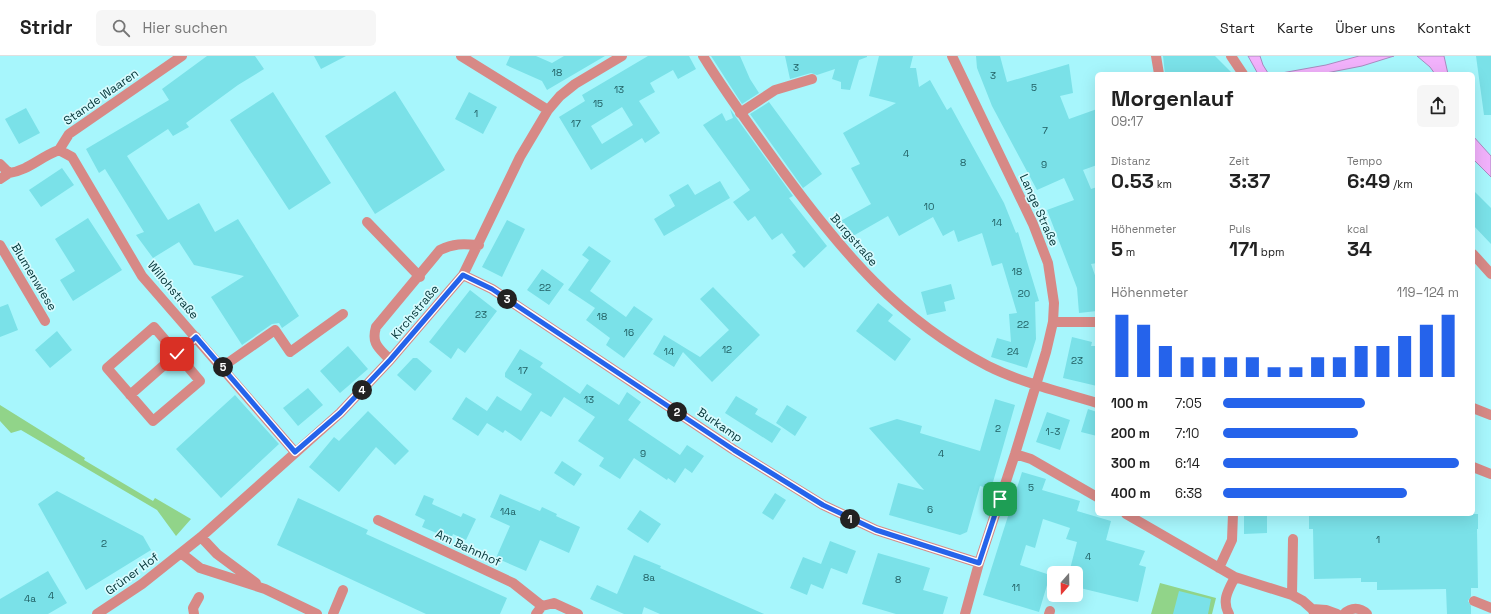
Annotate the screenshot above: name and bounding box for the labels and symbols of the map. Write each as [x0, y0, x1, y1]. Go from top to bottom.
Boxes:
house number: 3 [793, 61, 799, 74]
street label: Stande Waaren [60, 65, 142, 129]
house number: 18 [552, 66, 562, 79]
house number: 3 [990, 69, 996, 82]
house number: 5 [1031, 81, 1037, 94]
house number: 13 [614, 83, 624, 96]
house number: 15 [593, 97, 603, 110]
house number: 1 [474, 107, 478, 120]
house number: 17 [571, 117, 581, 130]
house number: 7 [1042, 124, 1048, 137]
house number: 4 [903, 147, 909, 160]
house number: 8 [960, 156, 966, 169]
house number: 9 [1041, 158, 1047, 171]
street label: Lange Straße [1016, 171, 1062, 249]
house number: 10 [924, 200, 934, 213]
street label: Burgstraße [827, 210, 881, 270]
house number: 14 [992, 216, 1002, 229]
street label: Blumenwiese [8, 240, 60, 314]
street label: Willohstraße [144, 257, 202, 323]
house number: 18 [1012, 265, 1022, 278]
street label: Kirchstraße [387, 281, 443, 343]
house number: 22 [539, 281, 551, 294]
house number: 20 [1018, 287, 1030, 300]
pin: 3 [497, 289, 517, 309]
house number: 23 [475, 308, 487, 321]
house number: 18 [597, 310, 607, 323]
house number: 22 [1017, 318, 1029, 331]
house number: 16 [624, 326, 634, 339]
pin [160, 337, 194, 371]
house number: 12 [722, 343, 732, 356]
house number: 14 [664, 345, 674, 358]
house number: 24 [1007, 345, 1019, 358]
house number: 23 [1071, 354, 1083, 367]
pin: 5 [213, 357, 233, 377]
house number: 17 [518, 364, 528, 377]
pin: 4 [352, 380, 372, 400]
house number: 13 [584, 393, 594, 406]
pin: 2 [667, 402, 687, 422]
street label: Burkamp [694, 404, 746, 446]
house number: 2 [995, 422, 1001, 435]
house number: 1-3 [1046, 425, 1060, 438]
house number: 9 [640, 447, 646, 460]
house number: 4 [938, 447, 944, 460]
house number: 5 [1028, 481, 1034, 494]
pin [983, 482, 1017, 516]
house number: 6 [927, 503, 933, 516]
house number: 14a [500, 505, 516, 518]
pin: 1 [840, 509, 860, 529]
street label: Am Bahnhof [433, 526, 503, 570]
house number: 1 [1376, 533, 1380, 546]
house number: 2 [101, 537, 107, 550]
street label: Grüner Hof [102, 549, 162, 599]
house number: 4 [1085, 550, 1091, 563]
north arrow [1047, 566, 1083, 602]
house number: 8a [643, 571, 655, 584]
house number: 8 [895, 573, 901, 586]
house number: 11 [1012, 581, 1020, 594]
house number: 4 [48, 589, 54, 602]
house number: 4a [24, 592, 36, 605]

